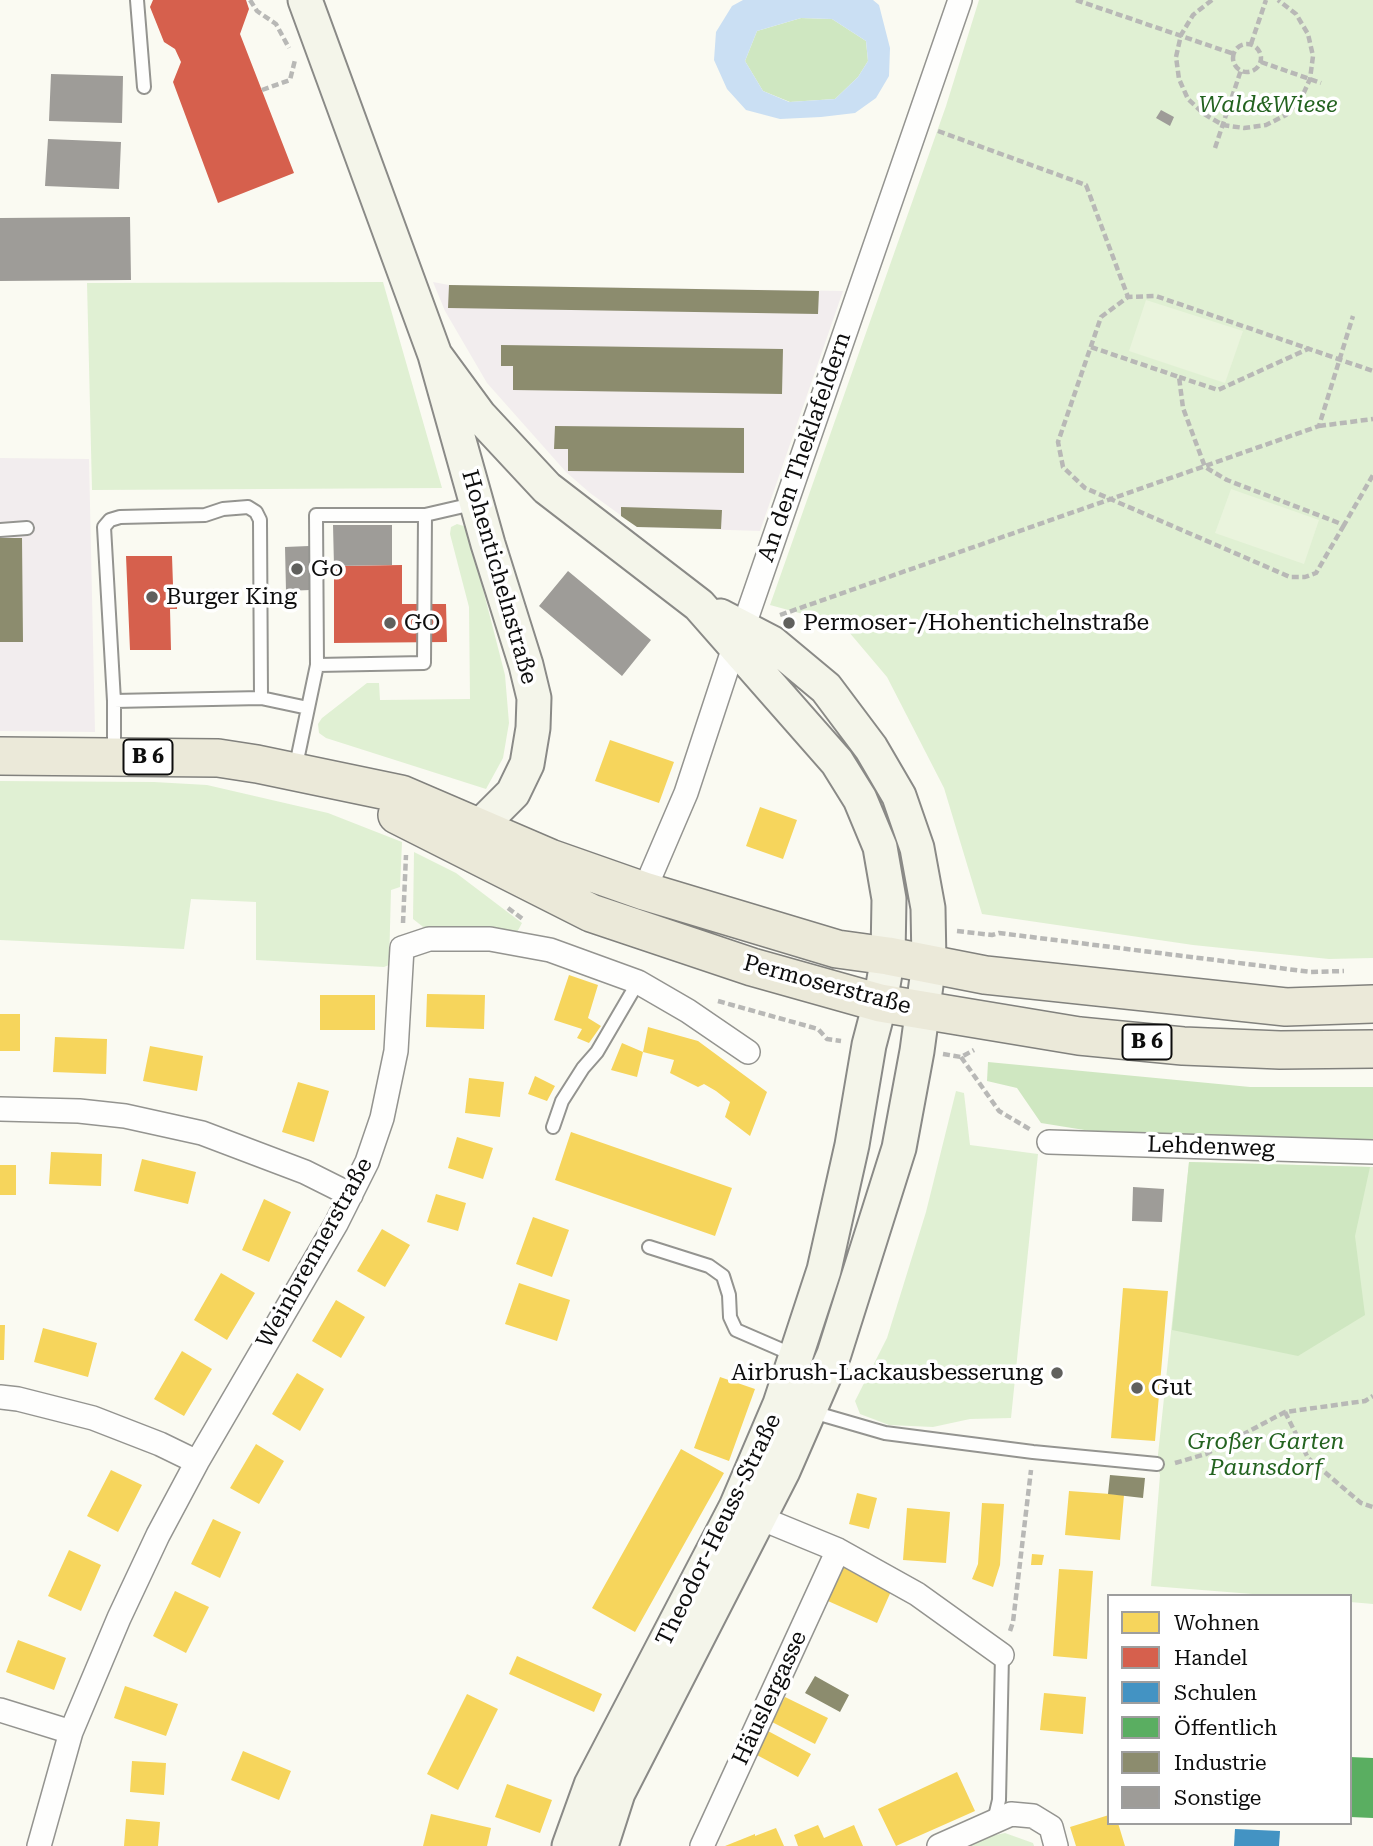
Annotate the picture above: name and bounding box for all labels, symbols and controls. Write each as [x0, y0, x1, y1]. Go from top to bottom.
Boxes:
park label: Wald&Wiese [1198, 91, 1338, 119]
street label: An den Theklafeldern [753, 329, 857, 565]
street label: Hohentichelnstraße [455, 467, 543, 687]
place label: Go [311, 555, 343, 583]
marker: Go [289, 561, 305, 577]
place label: Burger King [166, 583, 297, 611]
marker: Burger King [144, 589, 160, 605]
place label: GO [404, 609, 440, 637]
place label: Permoser-/Hohentichelnstraße [803, 609, 1149, 637]
marker: GO [382, 615, 398, 631]
marker: Permoser-/Hohentichelnstraße [781, 615, 797, 631]
road number: B 6 [124, 740, 172, 774]
street label: Permoserstraße [740, 949, 914, 1021]
road number: B 6 [1122, 1024, 1172, 1060]
street label: Lehdenweg [1147, 1131, 1275, 1163]
street label: Weinbrennerstraße [251, 1153, 379, 1353]
place label: Airbrush-Lackausbesserung [731, 1359, 1043, 1387]
marker: Airbrush-Lackausbesserung [1049, 1365, 1065, 1381]
place label: Gut [1151, 1374, 1192, 1402]
marker: Gut [1129, 1380, 1145, 1396]
street label: Theodor-Heuss-Straße [651, 1409, 787, 1651]
park label: Großer Garten Paunsdorf [1188, 1428, 1344, 1482]
legend [1107, 1594, 1352, 1825]
text: Wohnen [1174, 1611, 1260, 1635]
street label: Häuslergasse [727, 1627, 813, 1769]
text: Handel [1174, 1646, 1247, 1670]
text: Schulen [1174, 1681, 1257, 1705]
text: Öffentlich [1174, 1716, 1277, 1740]
text: Industrie [1174, 1751, 1267, 1775]
text: Sonstige [1174, 1786, 1261, 1810]

